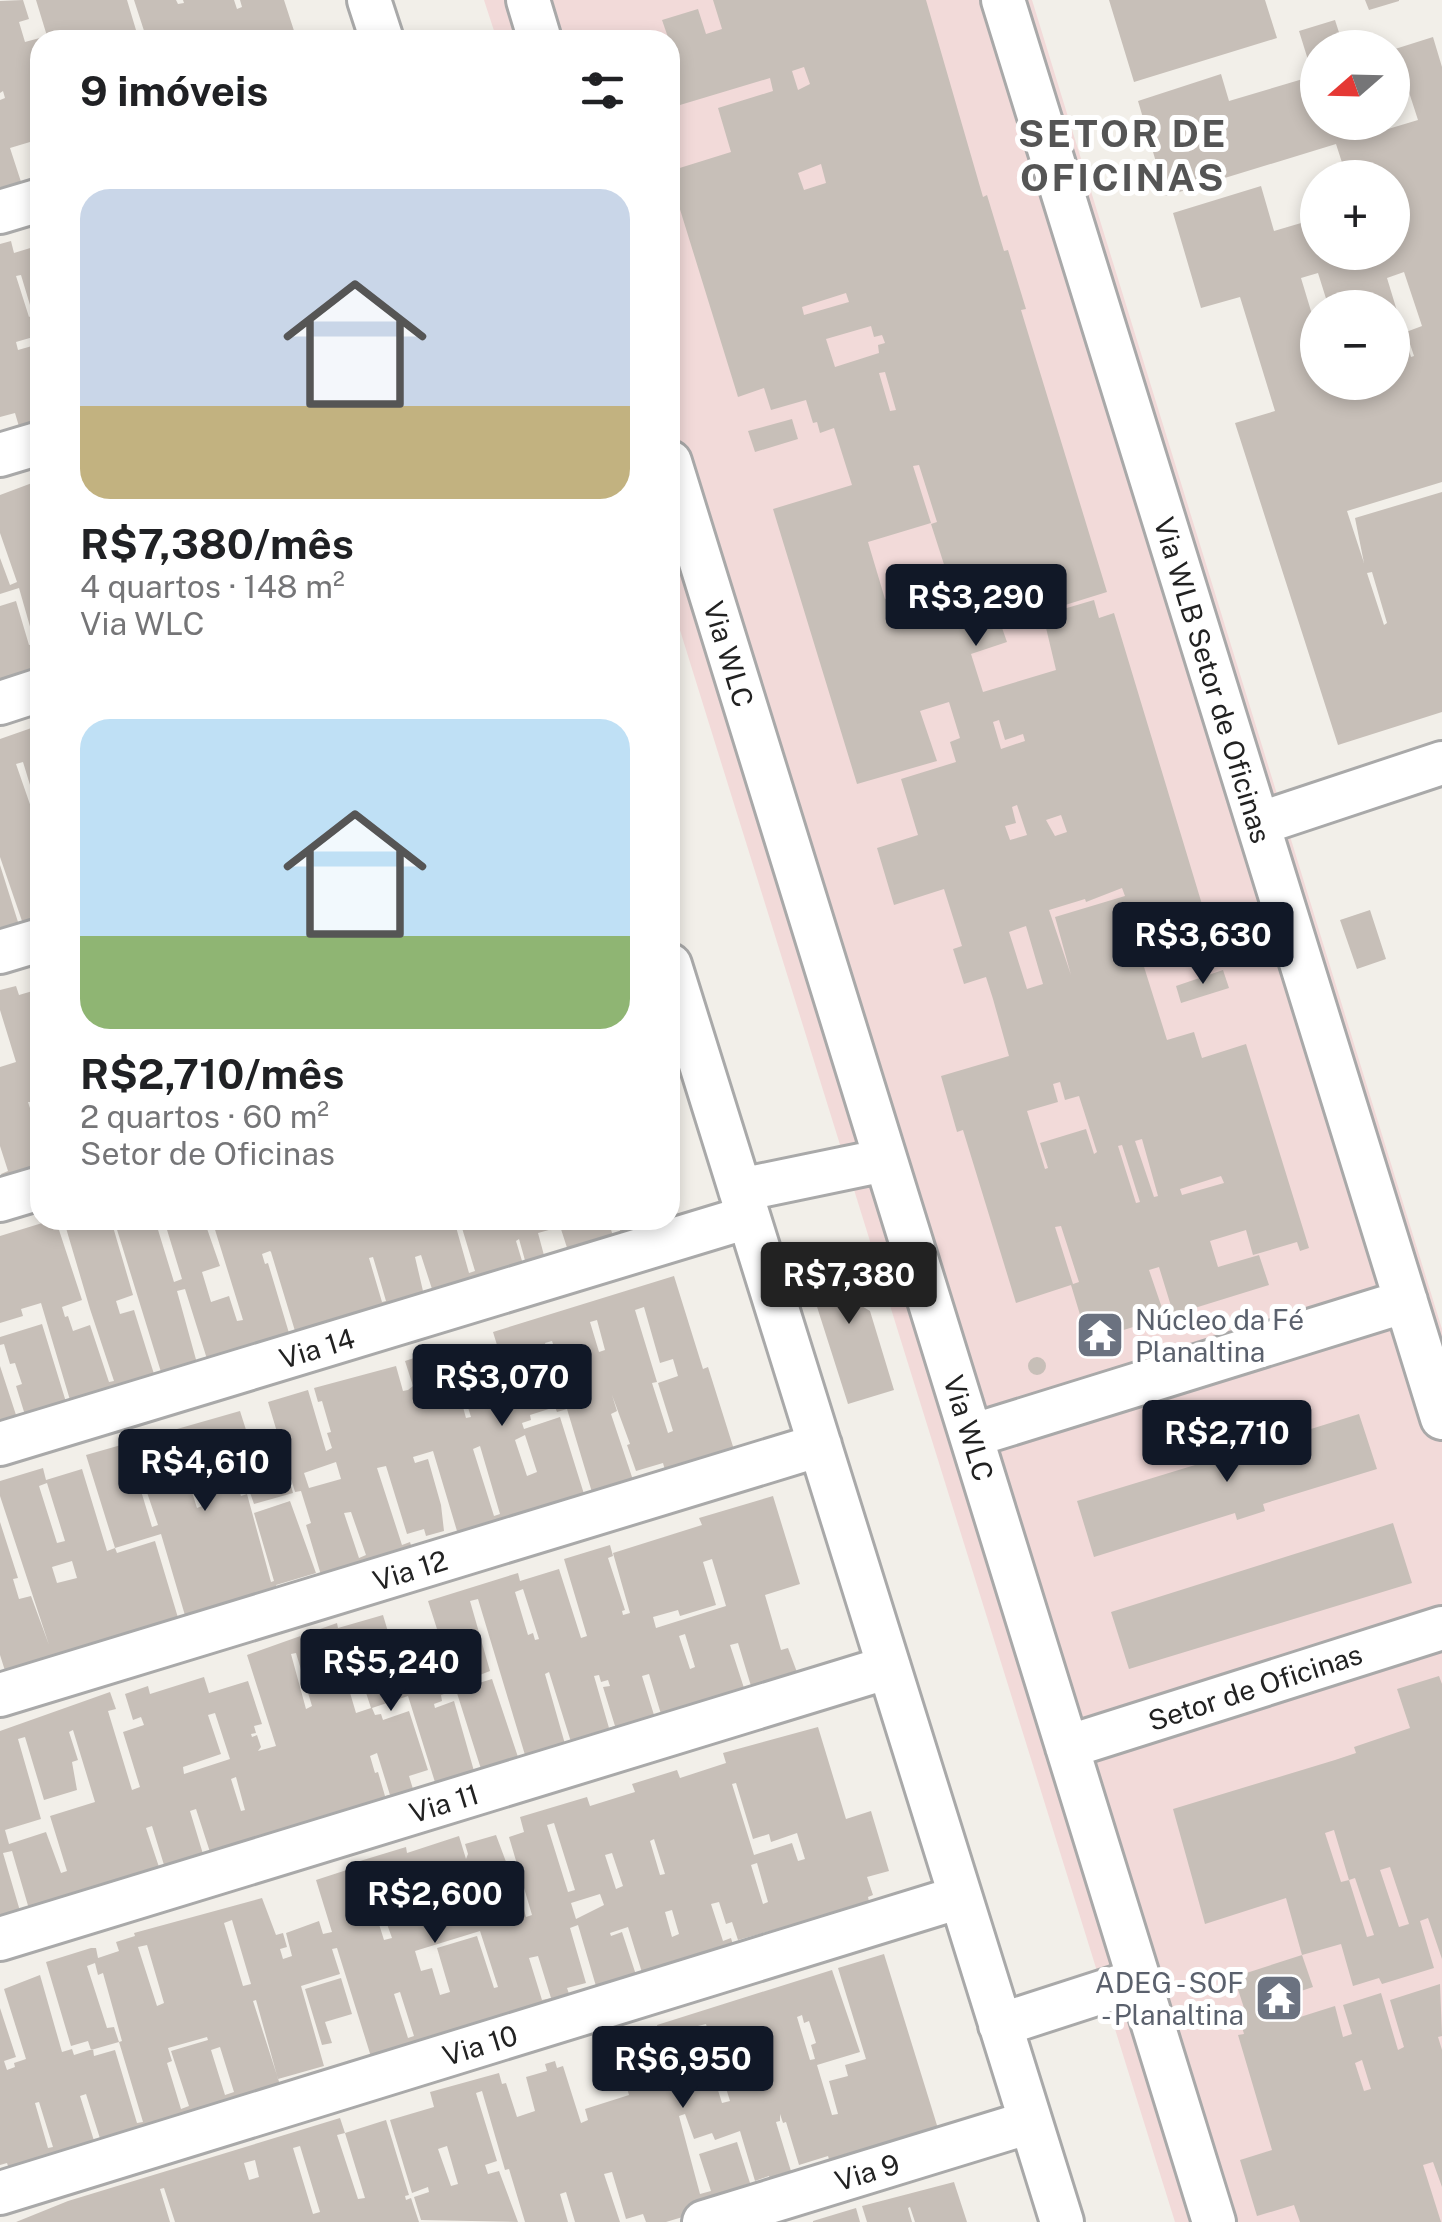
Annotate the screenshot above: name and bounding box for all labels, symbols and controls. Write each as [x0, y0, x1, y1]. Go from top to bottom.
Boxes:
north arrow [1300, 30, 1410, 140]
map controls [1300, 30, 1410, 400]
icon: filters [575, 63, 630, 118]
text: 9 imóveis [80, 66, 268, 115]
district label: SETOR DE OFICINAS [1018, 111, 1228, 200]
button: + [1300, 160, 1410, 270]
icon: home [265, 254, 445, 434]
button: − [1300, 290, 1410, 400]
street label: Via WLB Setor de Oficinas [1148, 513, 1278, 847]
text: R$7,380/mês [80, 519, 354, 568]
pin: R$3,290 [884, 564, 1068, 649]
text: 4 quartos · 148 m² [80, 568, 345, 605]
text: R$3,290 [908, 578, 1044, 615]
street label: Via WLC [697, 597, 761, 711]
text: Via WLC [80, 605, 205, 642]
icon: home [265, 784, 445, 964]
pin: R$3,630 [1111, 902, 1295, 987]
text: R$3,630 [1134, 916, 1272, 953]
text: R$2,710/mês [80, 1049, 344, 1098]
text: 2 quartos · 60 m² [80, 1098, 329, 1135]
text: Setor de Oficinas [80, 1135, 335, 1172]
pin: R$7,380 [757, 1242, 941, 1327]
text: R$7,380 [783, 1256, 915, 1293]
place label: Núcleo da Fé Planaltina [1135, 1303, 1304, 1368]
temple icon: Núcleo da Fé Planaltina [1074, 1309, 1126, 1361]
street label: Via 14 [275, 1321, 359, 1375]
pin: R$3,070 [410, 1344, 594, 1429]
text: R$3,070 [435, 1358, 569, 1395]
street label: Via WLC [937, 1371, 1001, 1485]
pin: R$2,710 [1135, 1400, 1319, 1485]
text: R$2,710 [1164, 1414, 1290, 1451]
pin: R$4,610 [113, 1429, 297, 1514]
text: R$4,610 [140, 1443, 270, 1480]
street label: Via 12 [369, 1543, 451, 1597]
pin: R$5,240 [299, 1629, 483, 1714]
street label: Setor de Oficinas [1144, 1637, 1366, 1737]
text: R$5,240 [322, 1643, 460, 1680]
street label: Via 11 [405, 1777, 483, 1829]
pin: R$2,600 [343, 1861, 527, 1946]
text: R$2,600 [367, 1875, 503, 1912]
place label: ADEG - SOF - Planaltina [1095, 1966, 1244, 2031]
temple icon: ADEG - SOF - Planaltina [1253, 1972, 1305, 2024]
street label: Via 10 [439, 2018, 521, 2072]
pin: R$6,950 [591, 2026, 775, 2111]
text: R$6,950 [614, 2040, 752, 2077]
street label: Via 9 [831, 2147, 903, 2197]

